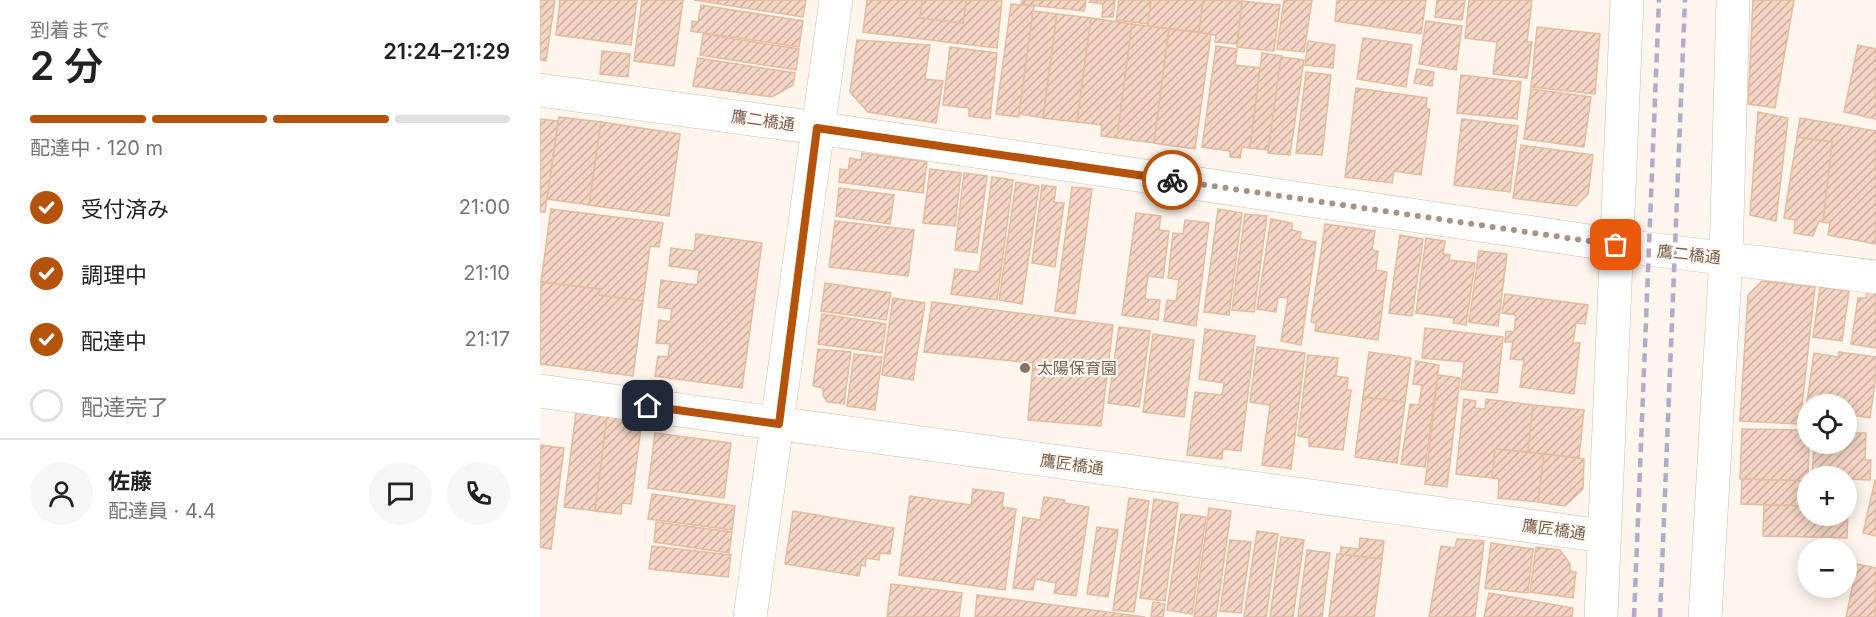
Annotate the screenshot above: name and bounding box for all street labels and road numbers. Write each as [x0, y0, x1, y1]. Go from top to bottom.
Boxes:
street label: 鷹二橋通 [730, 106, 796, 134]
street label: 鷹二橋通 [1656, 241, 1722, 267]
street label: 鷹匠橋通 [1039, 450, 1105, 478]
street label: 鷹匠橋通 [1521, 515, 1587, 543]

